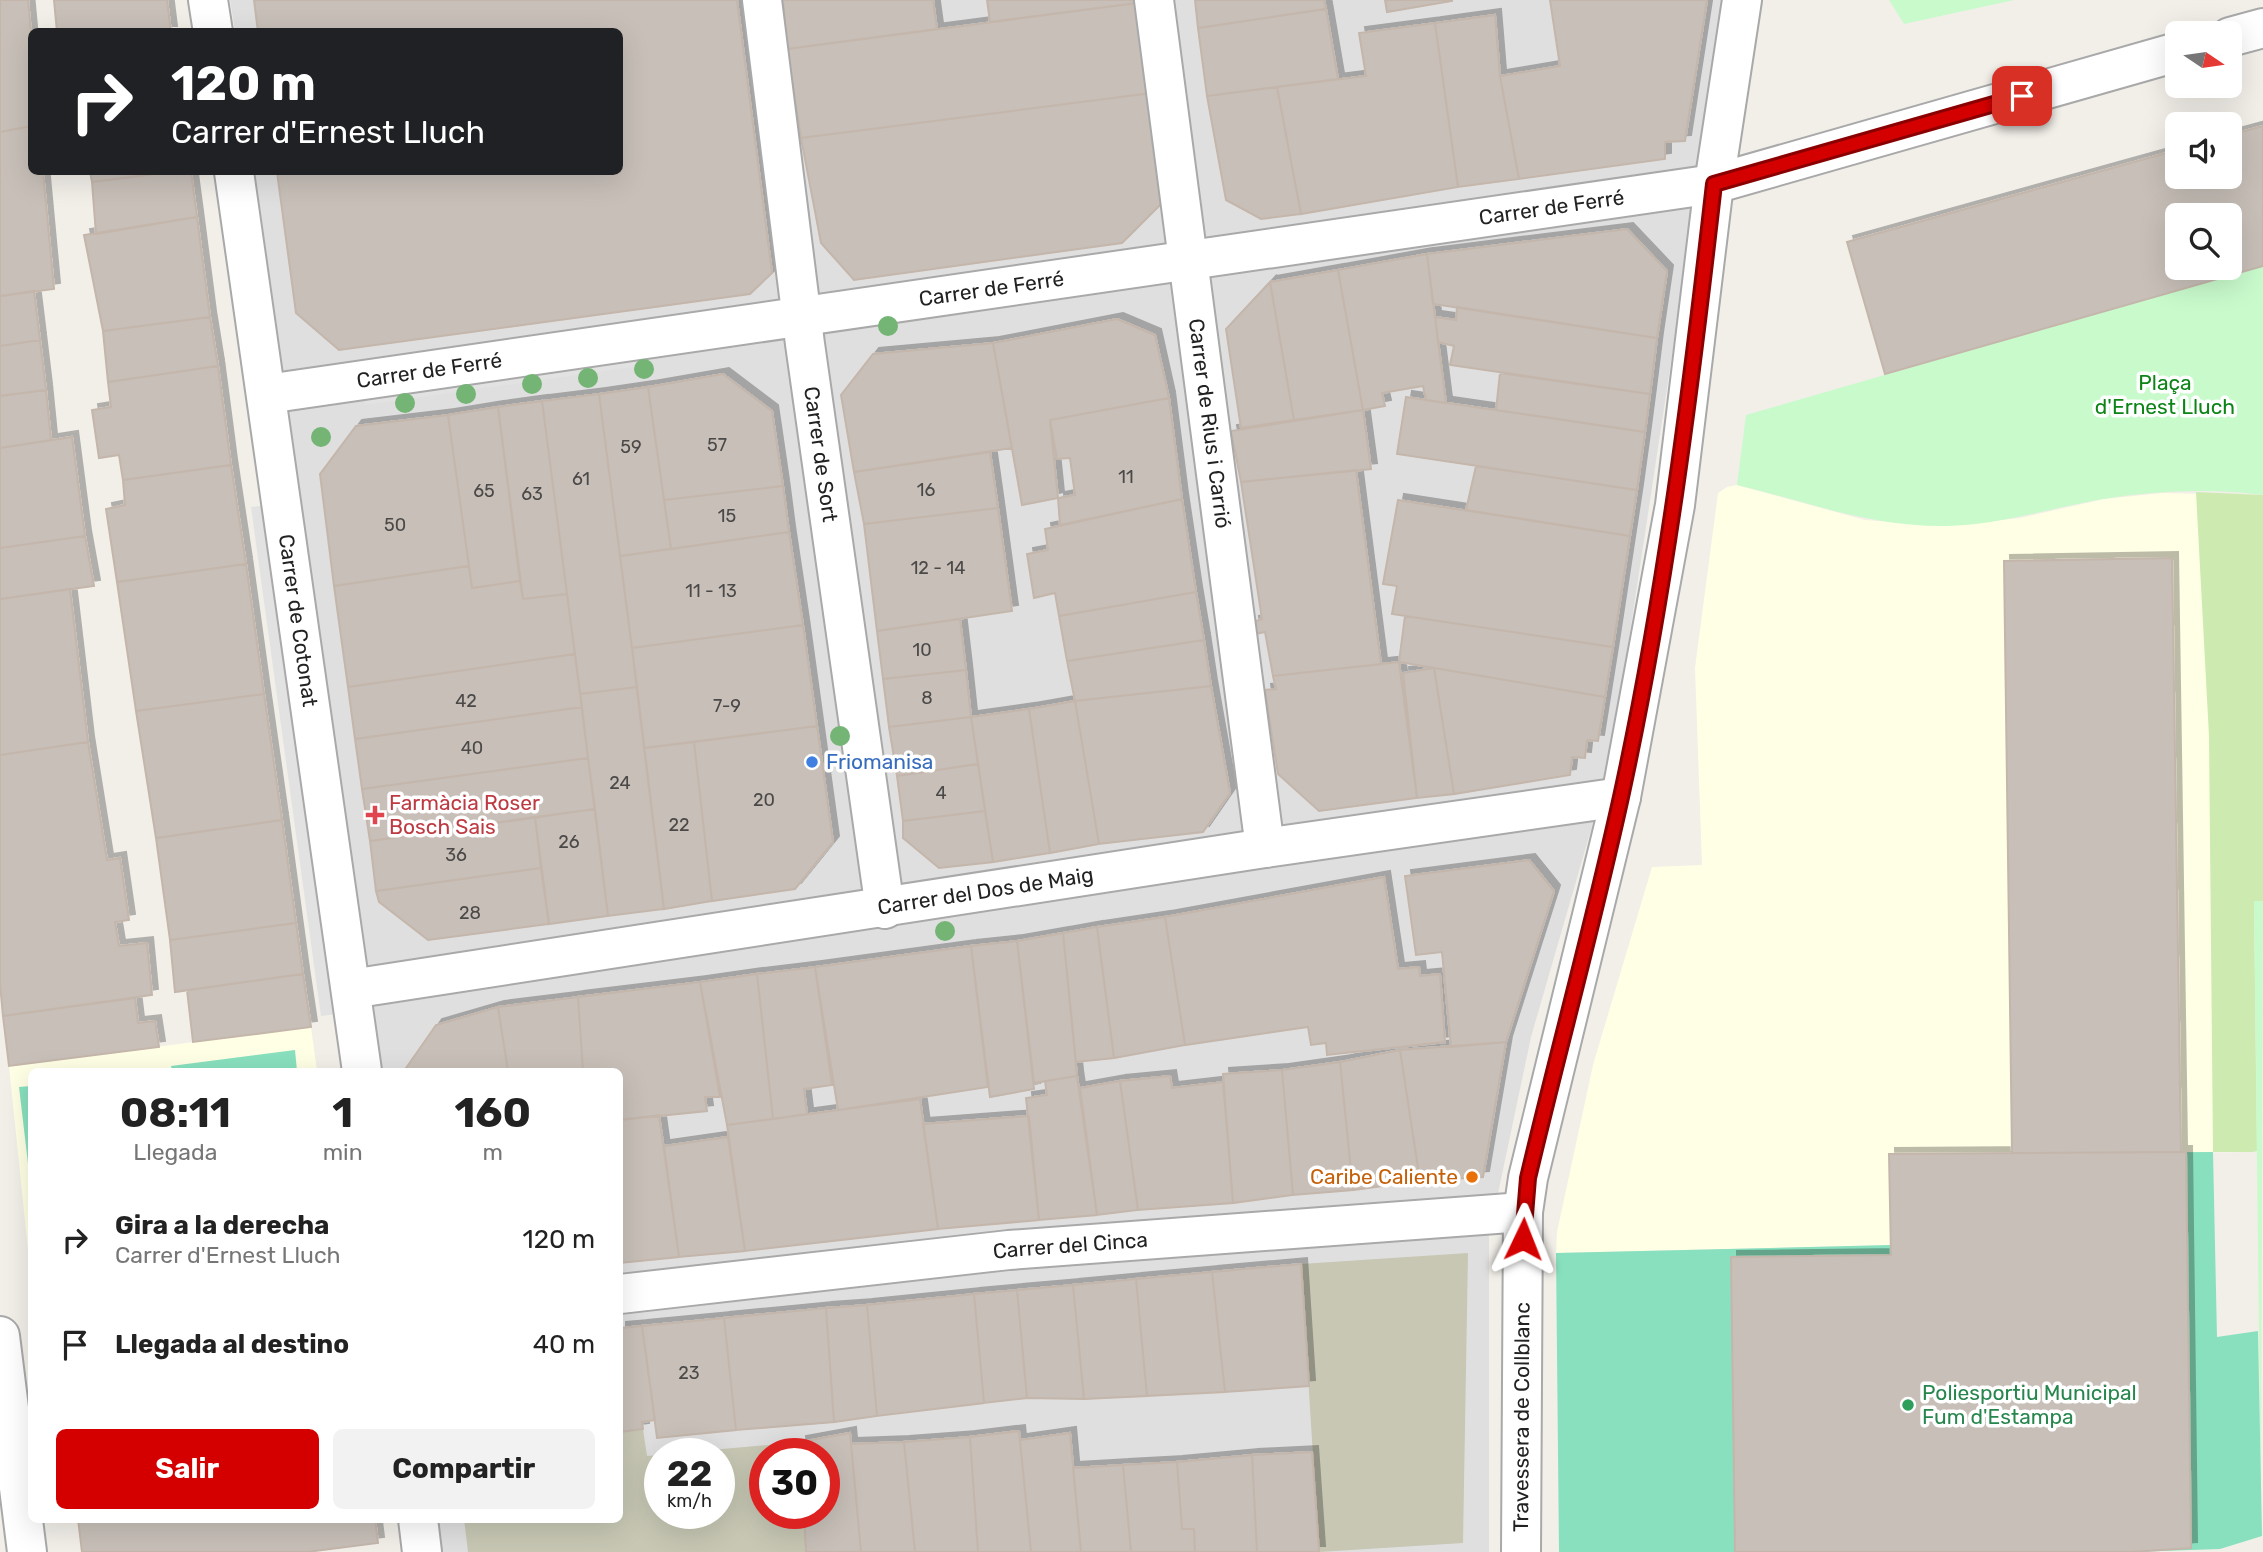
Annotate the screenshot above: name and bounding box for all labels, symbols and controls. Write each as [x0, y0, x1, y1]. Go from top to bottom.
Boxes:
north arrow [2165, 21, 2242, 98]
map controls [2165, 21, 2242, 280]
text: 120 m [171, 54, 316, 112]
icon: right [56, 56, 147, 147]
pin [1992, 66, 2052, 126]
icon: arrive [2003, 77, 2041, 115]
button: sound [2165, 112, 2242, 189]
text: Carrer d'Ernest Lluch [171, 113, 485, 151]
street label: Carrer de Ferré [1477, 184, 1626, 230]
button: search [2165, 203, 2242, 280]
street label: Carrer de Ferré [917, 265, 1066, 311]
street label: Carrer de Rius i Carrió [1184, 317, 1236, 530]
street label: Carrer de Ferré [355, 347, 504, 393]
park label: Plaça d'Ernest Lluch [2095, 370, 2235, 419]
street label: Carrer de Sort [799, 385, 843, 524]
house number: 57 [707, 434, 727, 456]
house number: 59 [620, 436, 642, 458]
house number: 11 [1118, 466, 1134, 488]
house number: 61 [572, 468, 590, 490]
house number: 16 [917, 479, 935, 501]
house number: 65 [473, 480, 495, 502]
house number: 63 [521, 483, 543, 505]
house number: 15 [718, 505, 736, 527]
house number: 50 [384, 514, 406, 536]
street label: Carrer de Cotonat [274, 533, 323, 708]
house number: 12 - 14 [911, 557, 965, 579]
house number: 11 - 13 [685, 580, 737, 602]
house number: 10 [912, 639, 932, 661]
house number: 8 [921, 687, 933, 709]
house number: 42 [455, 690, 477, 712]
house number: 7-9 [713, 695, 741, 717]
house number: 40 [461, 737, 483, 759]
place label: Friomanisa [826, 749, 933, 774]
marker: Friomanisa [804, 754, 820, 770]
house number: 24 [609, 772, 631, 794]
house number: 4 [935, 782, 947, 804]
house number: 20 [753, 789, 775, 811]
place label: Farmàcia Roser Bosch Sais [389, 790, 540, 839]
marker: Farmàcia Roser Bosch Sais [367, 807, 383, 823]
house number: 22 [668, 814, 690, 836]
house number: 26 [558, 831, 580, 853]
house number: 36 [445, 844, 467, 866]
street label: Carrer del Dos de Maig [876, 862, 1095, 920]
house number: 28 [459, 902, 481, 924]
text: 08:11 [120, 1088, 231, 1138]
text: 1 [332, 1088, 353, 1138]
text: 160 [454, 1088, 531, 1138]
text: Llegada [133, 1138, 217, 1166]
text: min [323, 1138, 363, 1166]
text: m [483, 1138, 503, 1166]
place label: Caribe Caliente [1310, 1164, 1458, 1189]
marker: Caribe Caliente [1464, 1169, 1480, 1185]
position arrow [1486, 1202, 1560, 1276]
text: Gira a la derecha [115, 1210, 329, 1241]
icon: right [56, 1221, 94, 1259]
text: 120 m [523, 1224, 595, 1255]
street label: Carrer del Cinca [991, 1227, 1149, 1264]
text: Carrer d'Ernest Lluch [115, 1241, 341, 1269]
street label: Travessera de Collblanc [1508, 1302, 1534, 1532]
icon: arrive [56, 1326, 94, 1364]
text: Llegada al destino [115, 1329, 349, 1360]
text: 40 m [533, 1329, 595, 1360]
house number: 23 [678, 1362, 700, 1384]
place label: Poliesportiu Municipal Fum d'Estampa [1922, 1380, 2137, 1429]
marker: Poliesportiu Municipal Fum d'Estampa [1900, 1397, 1916, 1413]
button: Salir [56, 1429, 319, 1509]
button: Compartir [333, 1429, 595, 1509]
speed limit sign: 30 [749, 1438, 840, 1529]
text: 22 [667, 1453, 712, 1495]
text: km/h [667, 1490, 712, 1512]

